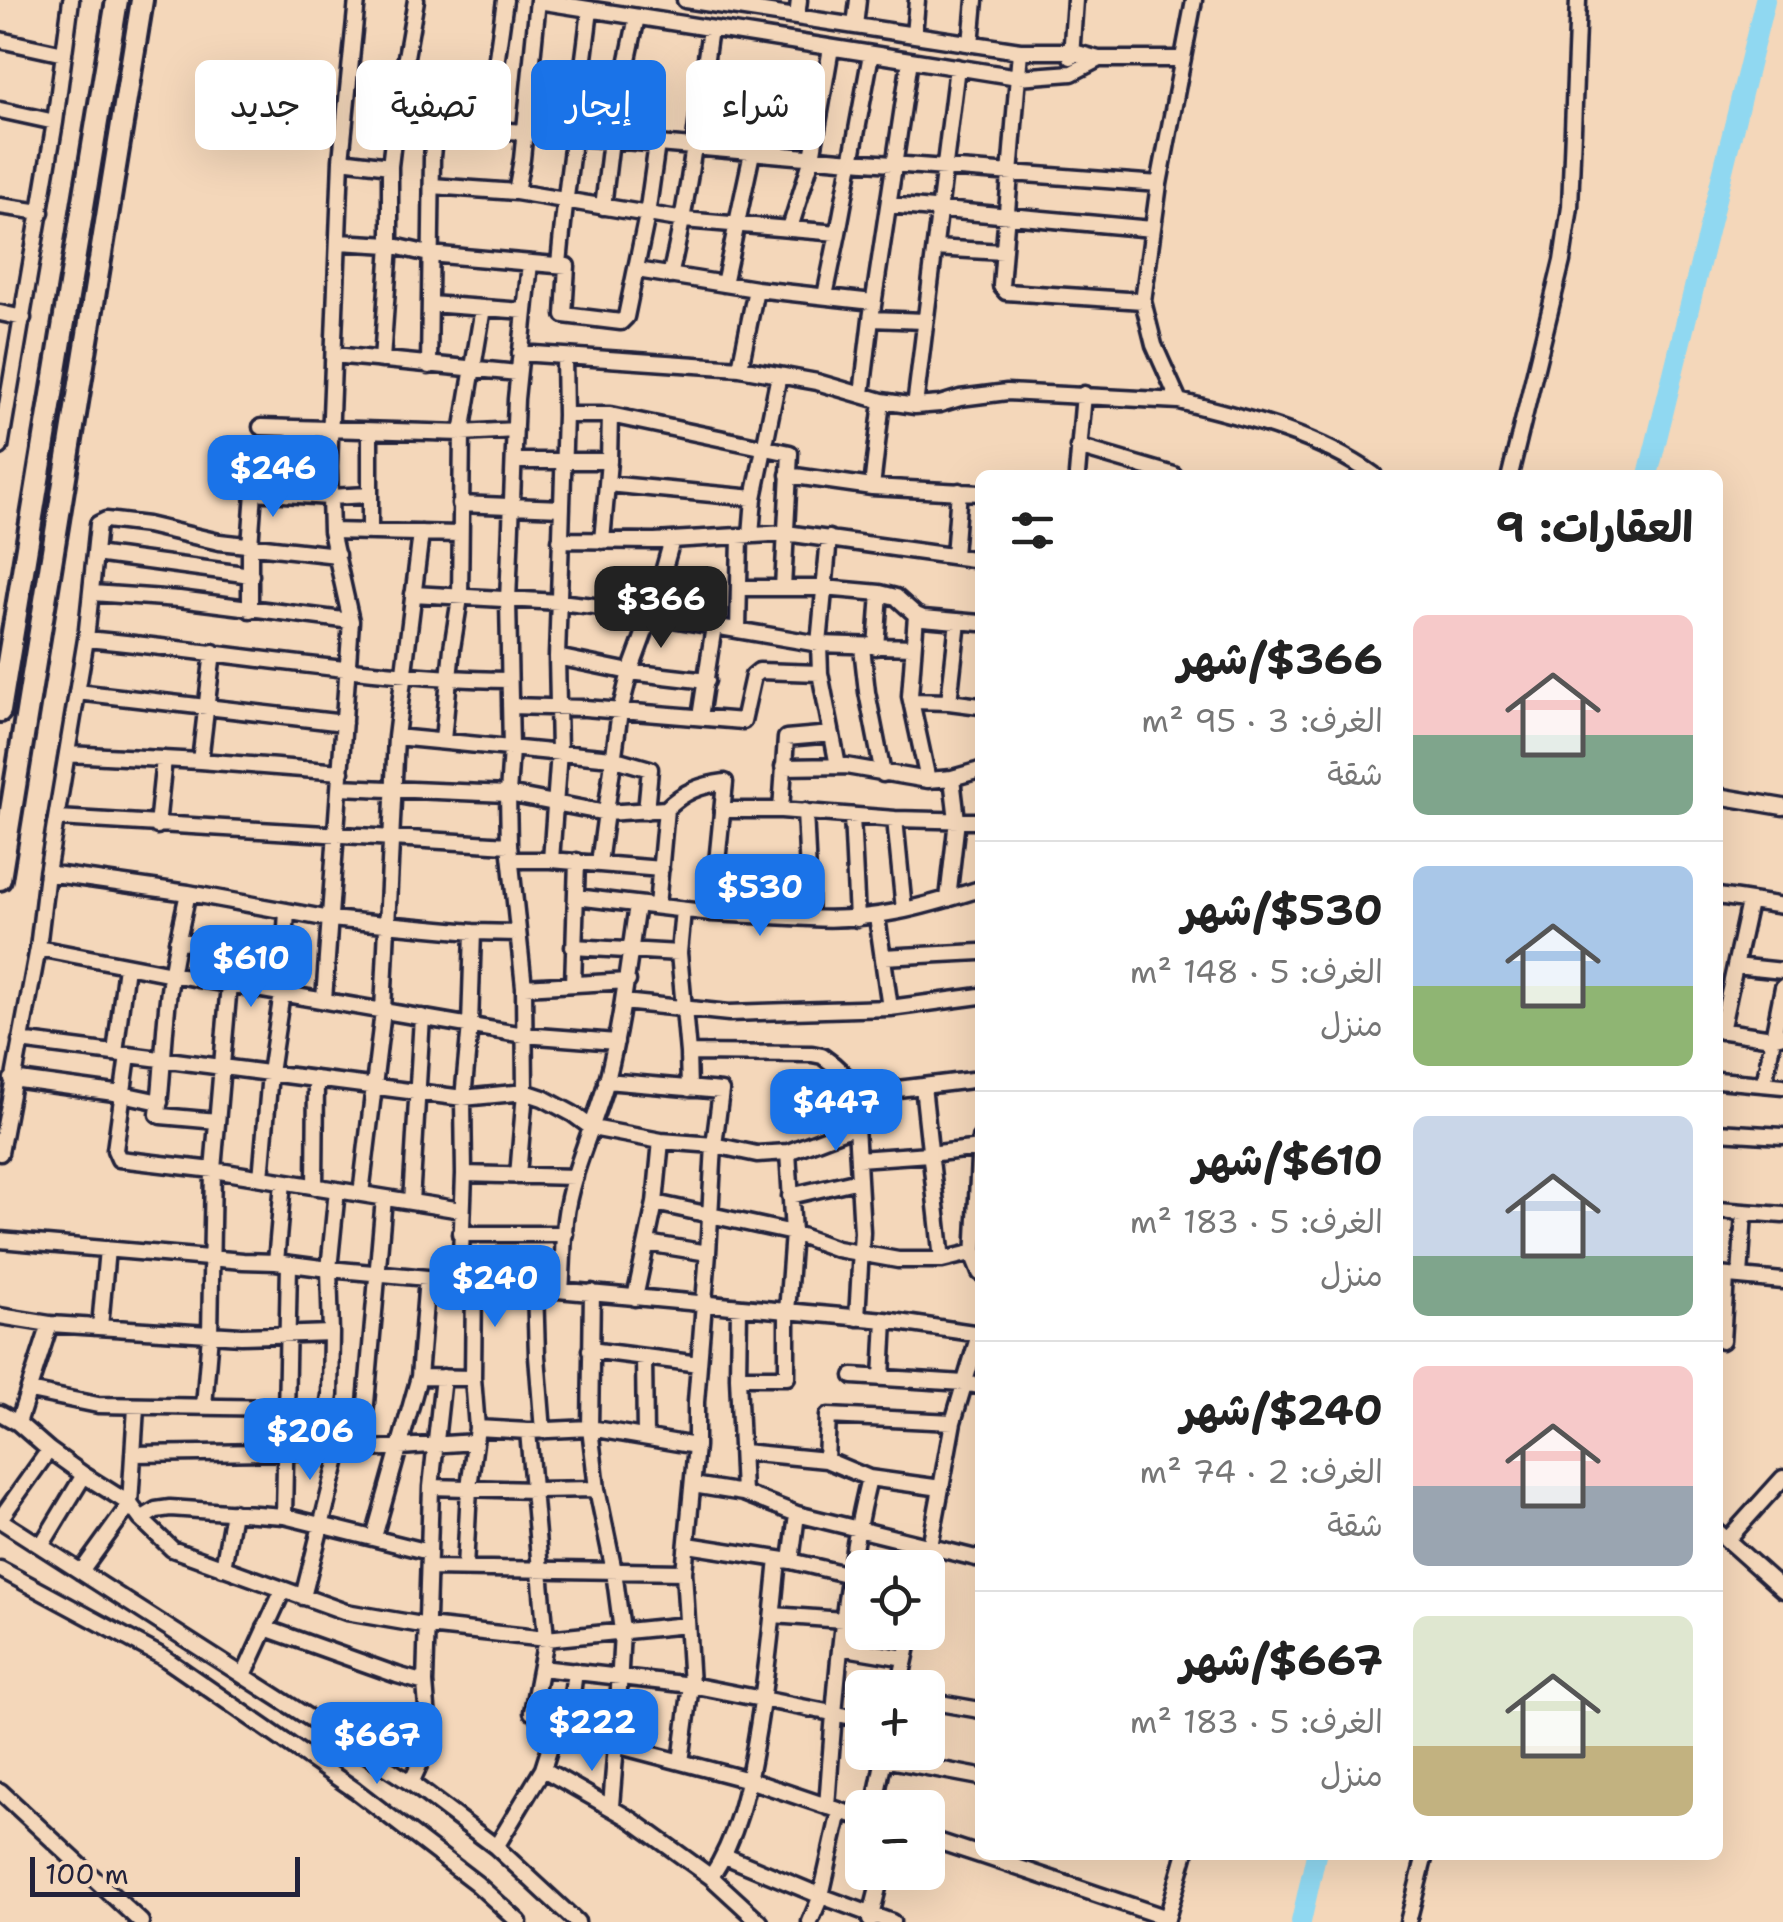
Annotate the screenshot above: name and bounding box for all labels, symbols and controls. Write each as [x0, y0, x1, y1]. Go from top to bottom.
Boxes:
chip: جديد [195, 60, 336, 150]
chip: تصفية [356, 60, 511, 150]
chip: إيجار [531, 60, 666, 150]
chip: شراء [686, 60, 825, 150]
pin: $246 [214, 435, 332, 520]
text: $246 [229, 446, 317, 489]
text: العقارات: 9 [1495, 499, 1693, 555]
icon: filters [1005, 503, 1060, 558]
pin: $366 [602, 566, 720, 651]
text: $366 [616, 577, 706, 620]
text: $366/شهر [1178, 631, 1383, 687]
icon: home [1493, 655, 1613, 775]
text: الغرف: 3 · 95 m² [1141, 699, 1383, 742]
text: شقة [1327, 752, 1383, 795]
pin: $530 [701, 854, 819, 939]
text: $530 [717, 865, 803, 908]
text: $530/شهر [1182, 882, 1383, 938]
icon: home [1493, 906, 1613, 1026]
pin: $610 [192, 925, 310, 1010]
text: $610 [212, 936, 290, 979]
text: الغرف: 5 · 148 m² [1130, 950, 1383, 993]
text: منزل [1320, 1003, 1383, 1046]
pin: $447 [777, 1069, 895, 1154]
text: $447 [792, 1080, 880, 1123]
text: $610/شهر [1193, 1132, 1383, 1188]
icon: home [1493, 1156, 1613, 1276]
text: الغرف: 5 · 183 m² [1130, 1200, 1383, 1243]
pin: $240 [436, 1245, 554, 1330]
text: منزل [1320, 1253, 1383, 1296]
text: $240 [451, 1256, 539, 1299]
text: $240/شهر [1181, 1382, 1383, 1438]
pin: $206 [251, 1398, 369, 1483]
icon: home [1493, 1406, 1613, 1526]
text: $206 [266, 1409, 354, 1452]
text: الغرف: 2 · 74 m² [1139, 1450, 1383, 1493]
text: شقة [1327, 1503, 1383, 1546]
map controls [845, 1550, 945, 1890]
button: locate [845, 1550, 945, 1650]
text: $667/شهر [1180, 1632, 1383, 1688]
icon: home [1493, 1656, 1613, 1776]
button: + [845, 1670, 945, 1770]
pin: $222 [533, 1689, 651, 1774]
text: $222 [548, 1700, 636, 1743]
text: الغرف: 5 · 183 m² [1130, 1700, 1383, 1743]
pin: $667 [318, 1702, 436, 1787]
text: $667 [333, 1713, 421, 1756]
text: منزل [1320, 1753, 1383, 1796]
button: − [845, 1790, 945, 1890]
scale bar [30, 1852, 300, 1896]
text: 100 m [45, 1855, 129, 1893]

